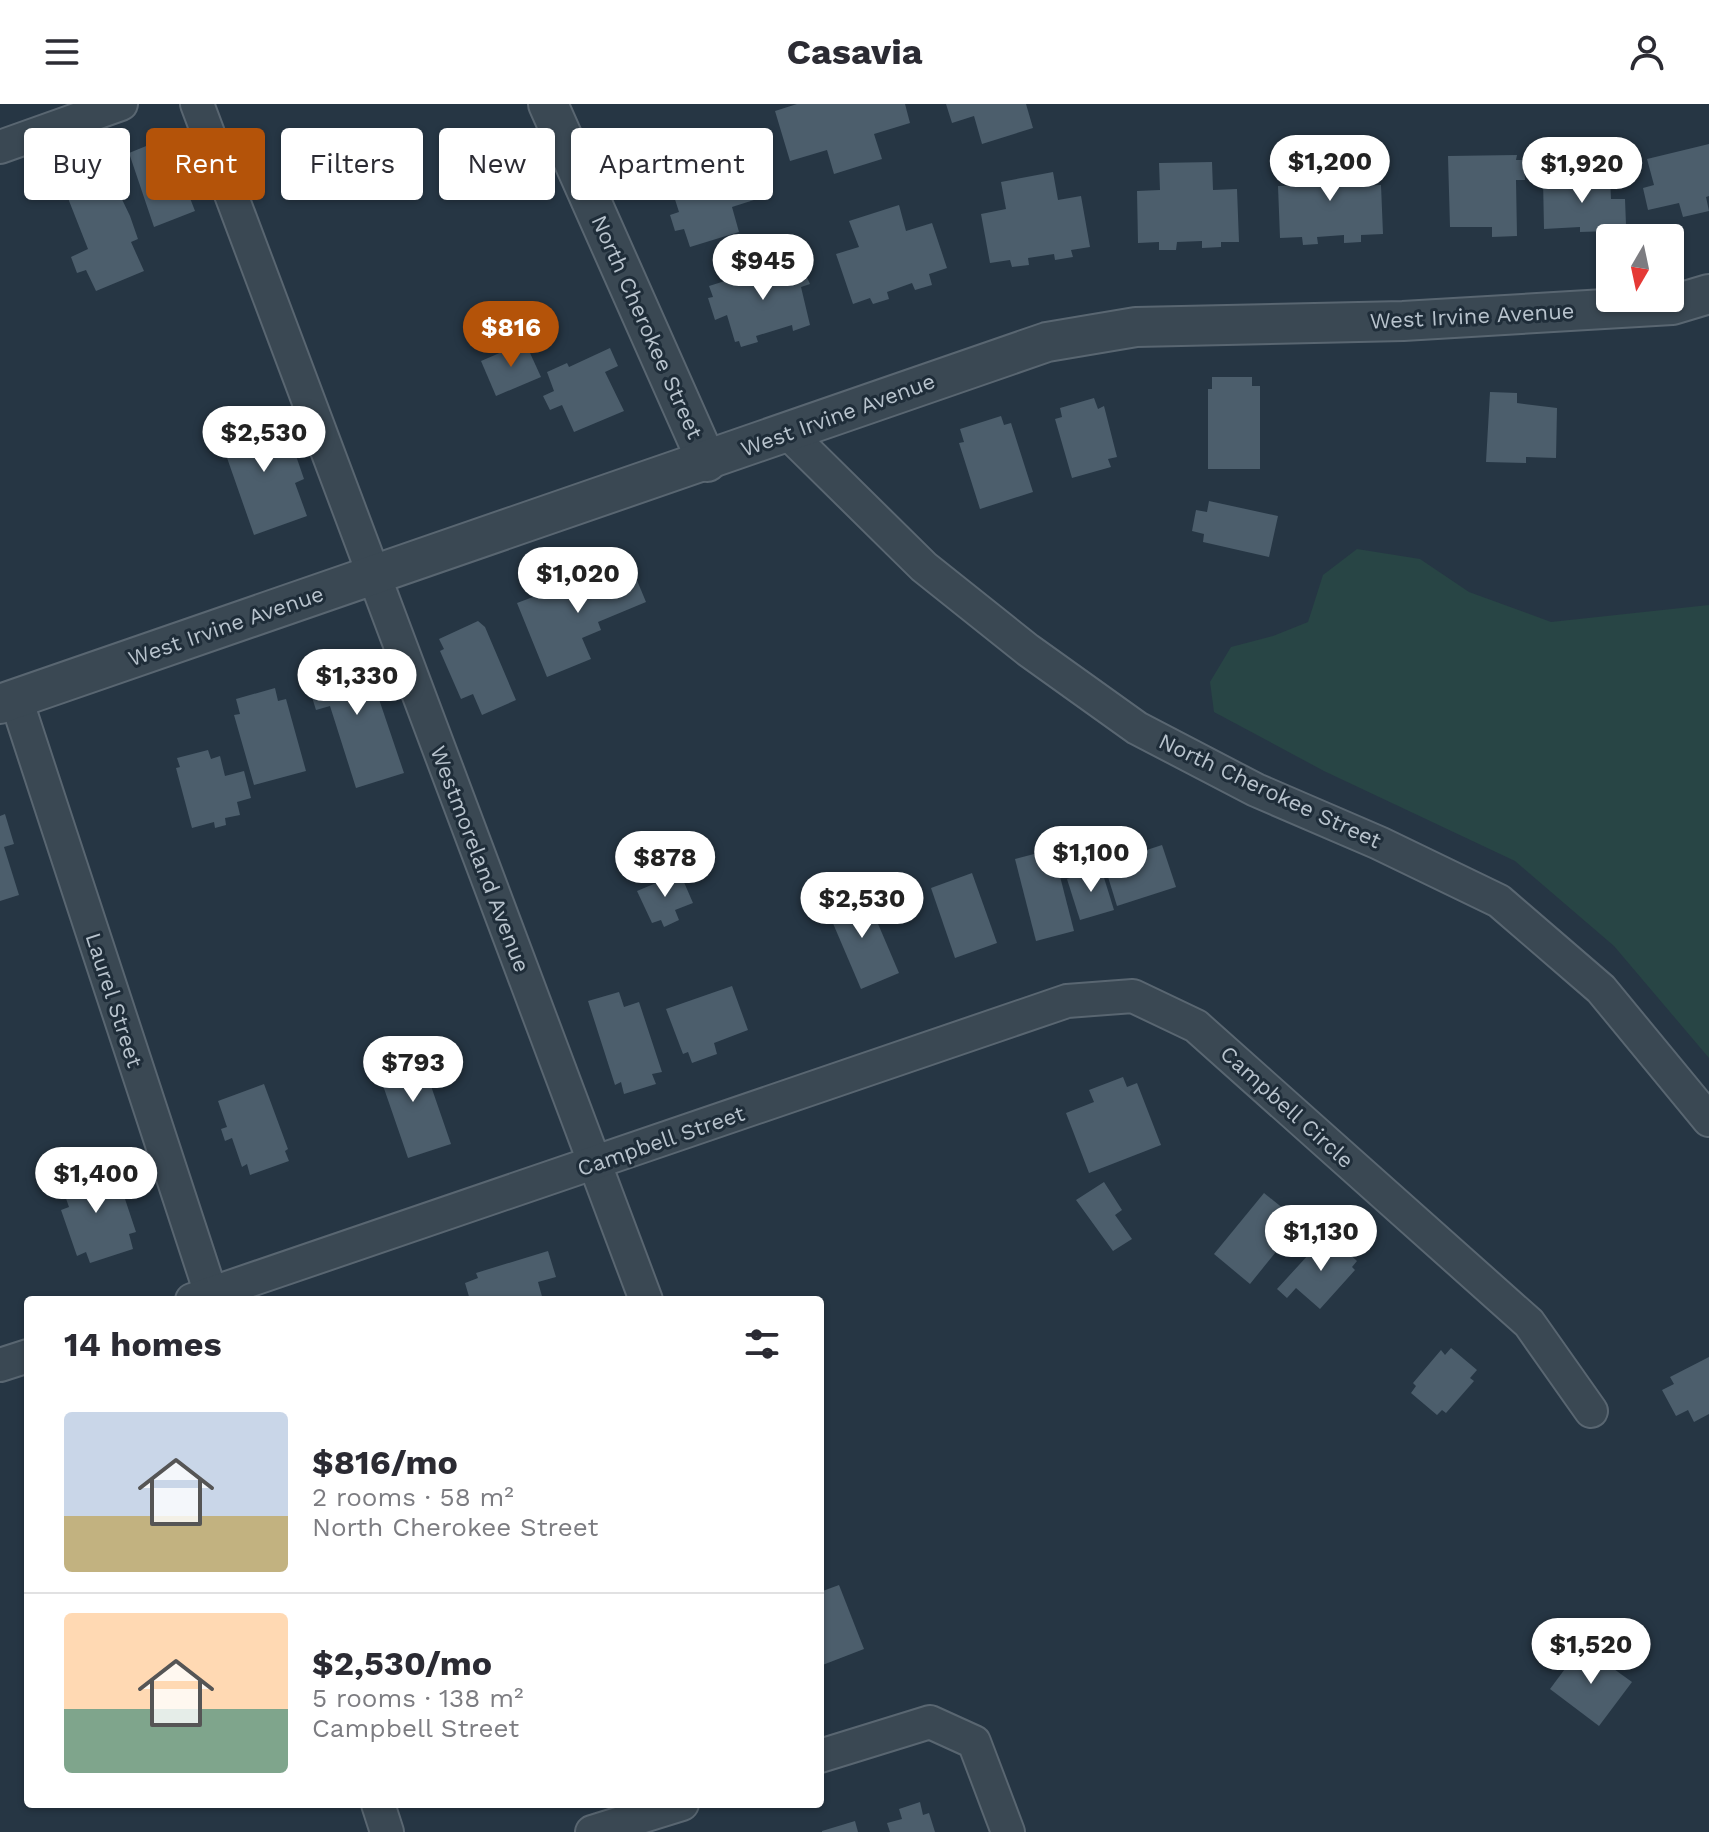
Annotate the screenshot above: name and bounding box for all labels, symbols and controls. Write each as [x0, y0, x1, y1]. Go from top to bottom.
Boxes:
icon: menu [40, 30, 84, 74]
icon: person [1625, 30, 1669, 74]
text: Casavia [786, 31, 923, 73]
chip: Buy [24, 128, 130, 200]
chip: Rent [146, 128, 265, 200]
chip: Filters [281, 128, 423, 200]
chip: New [439, 128, 555, 200]
chip: Apartment [571, 128, 773, 200]
pin: $1,200 [1265, 135, 1395, 203]
pin: $1,920 [1517, 137, 1647, 205]
text: $1,200 [1288, 146, 1372, 176]
text: $1,920 [1540, 148, 1624, 178]
street label: North Cherokee Street [586, 211, 708, 443]
north arrow [1596, 224, 1684, 312]
map controls [1596, 224, 1684, 312]
pin: $945 [716, 234, 810, 302]
text: $945 [731, 245, 795, 275]
street label: West Irvine Avenue [1369, 298, 1575, 334]
pin: $816 [464, 301, 558, 369]
text: $816 [481, 312, 541, 342]
street label: West Irvine Avenue [737, 368, 939, 462]
pin: $2,530 [199, 406, 329, 474]
text: $2,530 [220, 417, 308, 447]
pin: $1,020 [513, 547, 643, 615]
text: $1,020 [536, 558, 620, 588]
street label: West Irvine Avenue [125, 581, 327, 671]
pin: $1,330 [292, 649, 422, 717]
text: $1,330 [316, 660, 399, 690]
street label: North Cherokee Street [1155, 728, 1385, 854]
street label: Westmoreland Avenue [425, 742, 535, 976]
pin: $1,100 [1026, 826, 1156, 894]
pin: $878 [618, 831, 712, 899]
text: $1,100 [1052, 837, 1130, 867]
text: $878 [633, 842, 697, 872]
pin: $2,530 [797, 872, 927, 940]
text: $2,530 [818, 883, 906, 913]
street label: Laurel Street [80, 929, 148, 1071]
pin: $793 [366, 1036, 460, 1104]
street label: Campbell Circle [1215, 1041, 1359, 1173]
text: $793 [381, 1047, 445, 1077]
street label: Campbell Street [574, 1101, 748, 1181]
pin: $1,400 [31, 1147, 161, 1215]
text: $1,400 [53, 1158, 139, 1188]
pin: $1,130 [1256, 1205, 1386, 1273]
text: $1,130 [1283, 1216, 1359, 1246]
icon: filters [740, 1322, 784, 1366]
text: 14 homes [64, 1324, 222, 1364]
text: $816/mo [312, 1442, 458, 1482]
icon: home [128, 1444, 224, 1540]
text: 2 rooms · 58 m² [312, 1482, 514, 1512]
text: North Cherokee Street [312, 1512, 598, 1542]
pin: $1,520 [1526, 1618, 1656, 1686]
text: $1,520 [1550, 1629, 1632, 1659]
text: $2,530/mo [312, 1643, 492, 1683]
icon: home [128, 1645, 224, 1741]
text: 5 rooms · 138 m² [312, 1683, 523, 1713]
text: Campbell Street [312, 1713, 519, 1743]

